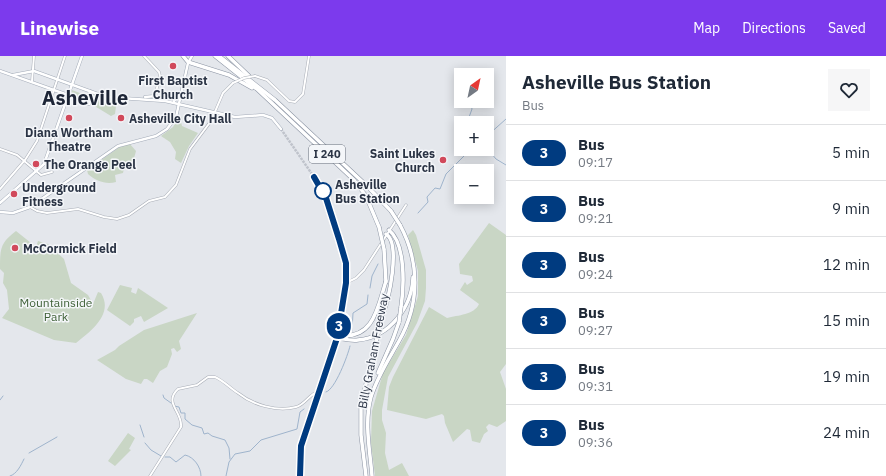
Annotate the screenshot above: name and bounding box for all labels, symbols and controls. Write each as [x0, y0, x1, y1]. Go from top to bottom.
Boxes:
text: Linewise [20, 16, 99, 40]
text: Map [693, 19, 720, 37]
text: Directions [742, 19, 806, 37]
text: Saved [828, 19, 866, 37]
marker: First Baptist Church [168, 61, 178, 71]
north arrow [454, 68, 494, 108]
map controls [454, 68, 494, 204]
button: heart [828, 69, 870, 111]
text: Asheville Bus Station [522, 70, 711, 94]
place label: First Baptist Church [138, 73, 208, 102]
district label: Asheville [42, 84, 128, 111]
text: Bus [522, 97, 544, 114]
place label: Asheville City Hall [129, 111, 232, 126]
marker: Diana Wortham Theatre [64, 113, 74, 123]
marker: Asheville City Hall [116, 113, 126, 123]
button: + [454, 116, 494, 156]
place label: Diana Wortham Theatre [25, 125, 113, 154]
text: Bus [578, 135, 605, 154]
text: 5 min [832, 143, 870, 162]
text: 3 [540, 144, 548, 162]
road number: I 240 [309, 145, 345, 163]
place label: Saint Lukes Church [370, 146, 435, 175]
text: 09:17 [578, 154, 613, 171]
marker: Saint Lukes Church [438, 155, 448, 165]
place label: The Orange Peel [44, 157, 136, 172]
marker: The Orange Peel [31, 159, 41, 169]
button: − [454, 164, 494, 204]
place label: Asheville Bus Station [335, 177, 400, 206]
place label: Underground Fitness [22, 180, 96, 209]
marker: Asheville Bus Station [314, 182, 332, 200]
marker: Underground Fitness [9, 189, 19, 199]
text: Bus [578, 191, 605, 210]
text: 9 min [832, 199, 870, 218]
text: 3 [540, 200, 548, 218]
text: 09:21 [578, 210, 613, 227]
place label: McCormick Field [23, 241, 117, 256]
marker: McCormick Field [10, 243, 20, 253]
text: Bus [578, 247, 605, 266]
text: 12 min [823, 255, 870, 274]
text: 3 [540, 256, 548, 274]
text: 09:24 [578, 266, 613, 283]
street label: Billy Graham Freeway [354, 292, 392, 410]
park label: Mountainside Park [20, 295, 93, 324]
text: Bus [578, 303, 605, 322]
text: 15 min [823, 311, 870, 330]
text: 3 [540, 312, 548, 330]
line badge: 3 [326, 313, 352, 339]
text: 3 [335, 317, 343, 335]
text: 09:27 [578, 322, 613, 339]
text: Bus [578, 359, 605, 378]
text: 19 min [823, 367, 870, 386]
text: 3 [540, 368, 548, 386]
text: 09:31 [578, 378, 613, 395]
text: Bus [578, 415, 605, 434]
text: 24 min [823, 423, 870, 442]
text: 3 [540, 424, 548, 442]
text: 09:36 [578, 434, 613, 451]

